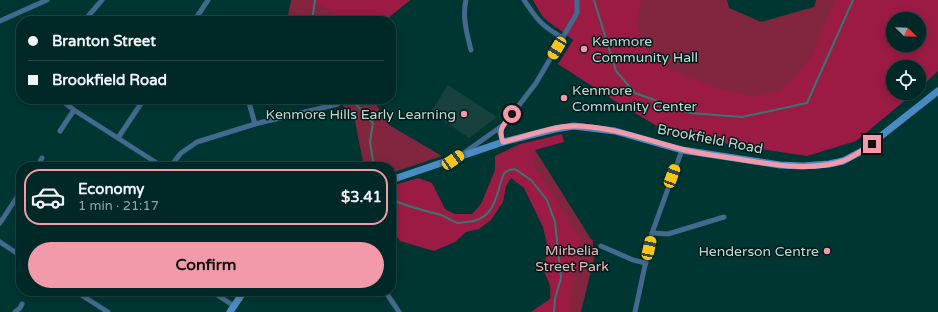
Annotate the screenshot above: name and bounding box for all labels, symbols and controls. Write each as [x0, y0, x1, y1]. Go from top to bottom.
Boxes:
north arrow [886, 12, 926, 52]
map controls [886, 12, 926, 100]
text: Branton Street [52, 32, 156, 50]
place label: Kenmore Community Hall [592, 33, 698, 66]
car [546, 35, 568, 61]
marker: Kenmore Community Hall [579, 44, 589, 54]
button: locate [886, 60, 926, 100]
text: Brookfield Road [52, 71, 167, 89]
place label: Kenmore Community Center [572, 82, 698, 115]
marker: Kenmore Community Center [559, 93, 569, 103]
route start [503, 105, 521, 123]
place label: Kenmore Hills Early Learning [266, 106, 456, 123]
marker: Kenmore Hills Early Learning [459, 109, 469, 119]
street label: Brookfield Road [656, 120, 764, 158]
route end [863, 135, 881, 153]
car [440, 148, 466, 172]
car [662, 163, 682, 189]
icon: car [30, 179, 66, 215]
text: Economy [78, 180, 144, 198]
text: $3.41 [341, 188, 382, 206]
text: 1 min · 21:17 [78, 198, 159, 214]
car [641, 235, 657, 261]
button: Confirm [28, 242, 384, 288]
park label: Mirbelia Street Park [535, 242, 609, 275]
place label: Henderson Centre [698, 243, 819, 260]
marker: Henderson Centre [822, 246, 832, 256]

